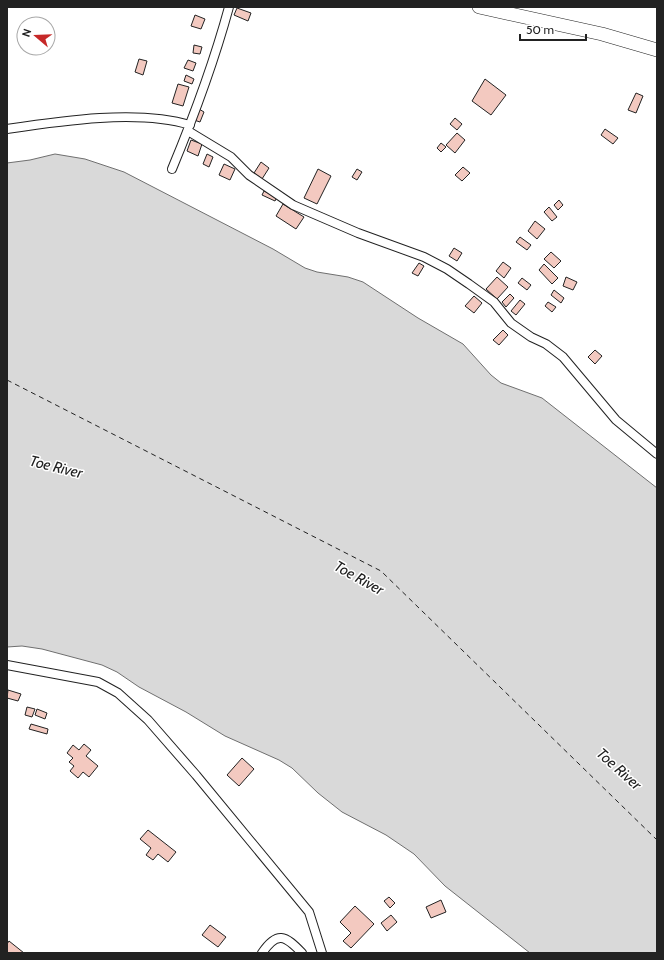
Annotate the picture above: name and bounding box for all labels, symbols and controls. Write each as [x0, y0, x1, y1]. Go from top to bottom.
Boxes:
north arrow [16, 16, 56, 56]
scale bar [520, 16, 586, 42]
text: 50 m [526, 22, 554, 37]
text: N [19, 27, 34, 39]
water label: Toe River [28, 452, 86, 483]
water label: Toe River [331, 557, 388, 600]
water label: Toe River [593, 744, 646, 795]

